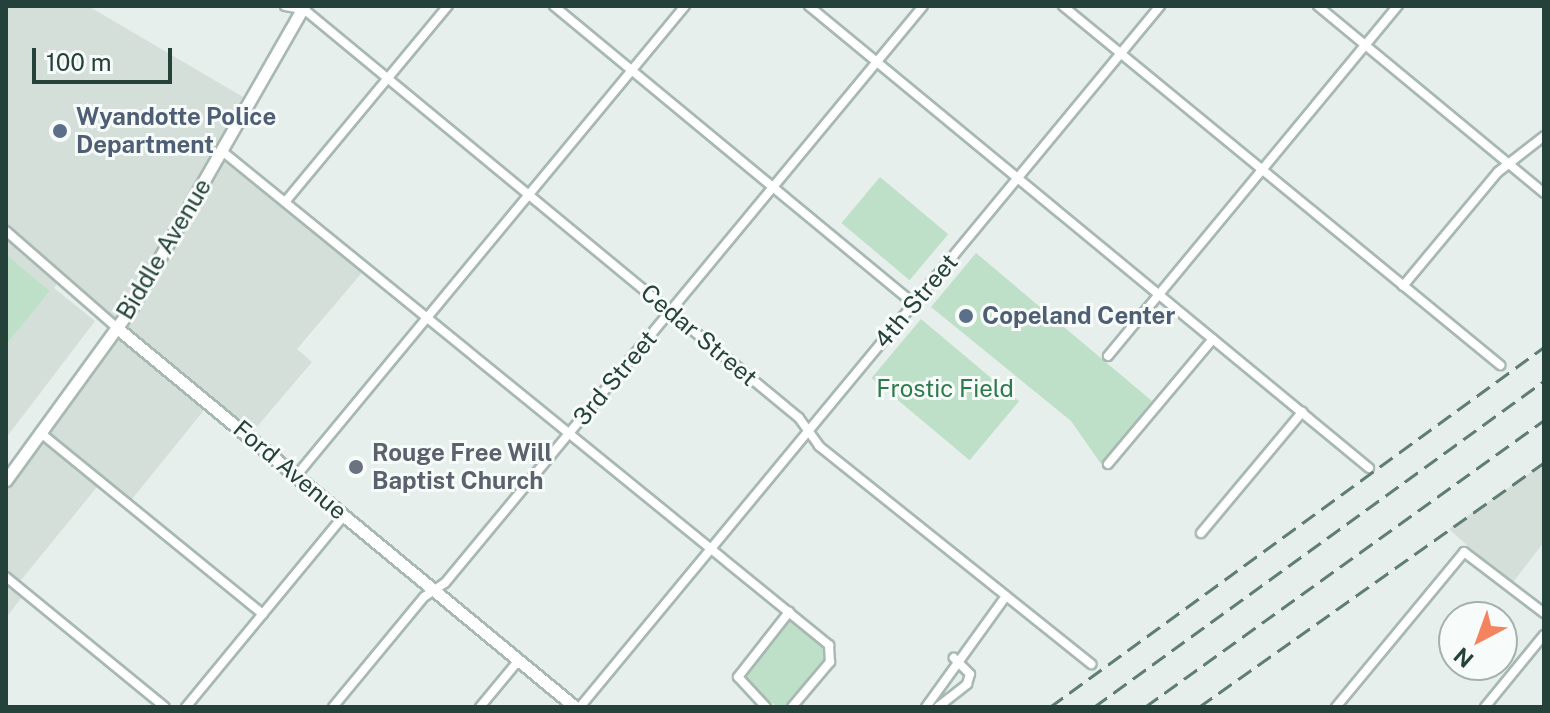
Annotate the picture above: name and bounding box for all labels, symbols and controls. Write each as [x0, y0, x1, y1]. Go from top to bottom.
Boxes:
scale bar [36, 32, 176, 82]
text: 100 m [46, 48, 112, 76]
place label: Wyandotte Police Department [76, 103, 276, 159]
marker: Wyandotte Police Department [51, 122, 69, 140]
street label: Biddle Avenue [111, 173, 217, 325]
street label: 4th Street [868, 248, 964, 354]
street label: Cedar Street [635, 278, 763, 392]
place label: Copeland Center [982, 302, 1175, 330]
marker: Copeland Center [957, 307, 975, 325]
street label: 3rd Street [567, 325, 663, 431]
park label: Frostic Field [876, 375, 1014, 403]
street label: Ford Avenue [227, 414, 353, 526]
place label: Rouge Free Will Baptist Church [372, 439, 553, 495]
marker: Rouge Free Will Baptist Church [347, 458, 365, 476]
north arrow [1438, 601, 1518, 681]
text: N [1449, 642, 1479, 673]

